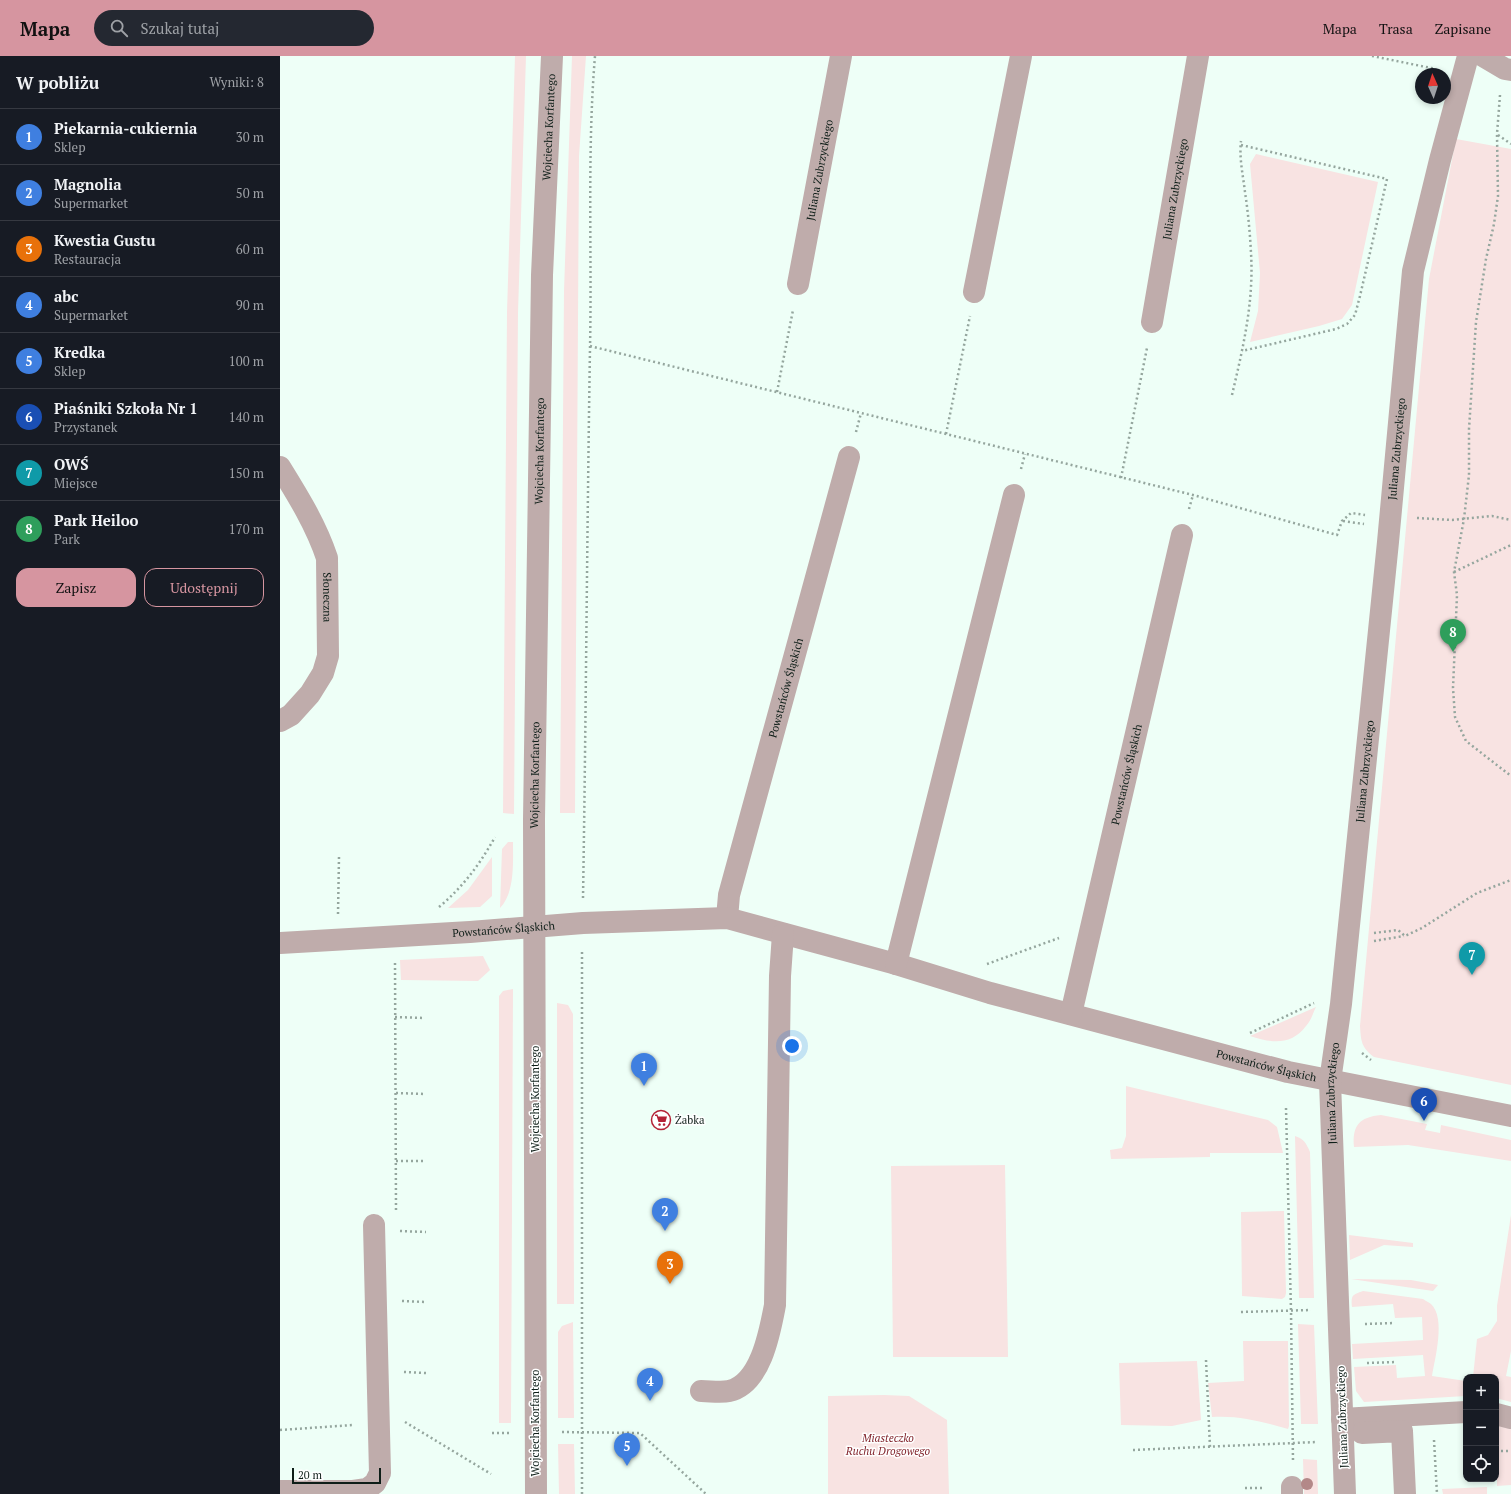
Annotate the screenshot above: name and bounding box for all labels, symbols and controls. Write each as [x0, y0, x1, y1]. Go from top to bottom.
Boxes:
search box [94, 10, 374, 46]
text: Mapa [20, 16, 70, 41]
icon: search [108, 17, 130, 39]
text: Szukaj tutaj [140, 18, 219, 38]
text: Mapa [1323, 19, 1357, 38]
text: Trasa [1379, 19, 1413, 38]
text: Zapisane [1435, 19, 1491, 38]
north arrow [1415, 68, 1451, 104]
text: W pobliżu [16, 71, 99, 94]
text: Wyniki: 8 [209, 73, 264, 91]
street label: Wojciecha Korfantego [539, 73, 558, 181]
text: Piekarnia-cukiernia [54, 118, 197, 138]
street label: Juliana Zubrzyckiego [803, 118, 836, 222]
text: 1 [25, 128, 33, 146]
text: 30 m [236, 128, 264, 146]
street label: Juliana Zubrzyckiego [1159, 137, 1191, 241]
text: Sklep [54, 138, 86, 156]
text: Magnolia [54, 174, 122, 194]
text: 2 [25, 184, 33, 202]
text: 50 m [236, 184, 264, 202]
text: Supermarket [54, 194, 128, 212]
text: Kwestia Gustu [54, 230, 156, 250]
text: 3 [25, 240, 33, 258]
text: 60 m [236, 240, 264, 258]
text: Restauracja [54, 250, 121, 268]
text: abc [54, 286, 78, 306]
text: 4 [25, 296, 33, 314]
text: 90 m [236, 296, 264, 314]
text: Supermarket [54, 306, 128, 324]
text: Kredka [54, 342, 105, 362]
text: 5 [25, 352, 33, 370]
text: 100 m [229, 352, 264, 370]
text: Sklep [54, 362, 86, 380]
street label: Wojciecha Korfantego [532, 397, 547, 505]
street label: Juliana Zubrzyckiego [1385, 397, 1408, 501]
text: Piaśniki Szkoła Nr 1 [54, 398, 198, 418]
text: 6 [25, 408, 33, 426]
text: 140 m [229, 408, 264, 426]
text: Przystanek [54, 418, 117, 436]
text: OWŚ [54, 454, 89, 474]
text: 7 [25, 464, 33, 482]
text: 150 m [229, 464, 264, 482]
text: Miejsce [54, 474, 97, 492]
text: Park Heiloo [54, 510, 139, 530]
text: 8 [25, 520, 33, 538]
text: 170 m [229, 520, 264, 538]
text: Park [54, 530, 80, 548]
button: Zapisz [16, 568, 136, 607]
button: Udostępnij [144, 568, 264, 607]
street label: Słoneczna [320, 572, 335, 623]
pin: 8 [1440, 619, 1466, 652]
street label: Powstańców Śląskich [765, 636, 806, 739]
street label: Juliana Zubrzyckiego [1353, 720, 1377, 823]
street label: Wojciecha Korfantego [527, 721, 542, 829]
street label: Powstańców Śląskich [1108, 722, 1145, 826]
street label: Powstańców Śląskich [452, 918, 556, 940]
pin: 7 [1459, 942, 1485, 975]
your location [782, 1036, 802, 1056]
street label: Juliana Zubrzyckiego [1323, 1041, 1342, 1145]
street label: Wojciecha Korfantego [528, 1046, 542, 1152]
street label: Powstańców Śląskich [1215, 1046, 1318, 1085]
pin: 1 [631, 1053, 657, 1086]
pin: 6 [1411, 1088, 1437, 1121]
supermarket icon: Żabka [650, 1109, 672, 1131]
place label: Żabka [675, 1113, 705, 1127]
pin: 2 [652, 1198, 678, 1231]
pin: 3 [657, 1251, 683, 1284]
street label: Juliana Zubrzyckiego [1333, 1366, 1351, 1468]
pin: 4 [637, 1368, 663, 1401]
street label: Wojciecha Korfantego [528, 1370, 542, 1476]
map controls [1463, 1374, 1499, 1482]
button: + [1463, 1374, 1499, 1410]
button: − [1463, 1410, 1499, 1446]
park label: Miasteczko Ruchu Drogowego [845, 1431, 931, 1458]
pin: 5 [614, 1433, 640, 1466]
button: locate [1463, 1446, 1499, 1482]
scale bar [292, 1466, 381, 1485]
text: 20 m [298, 1468, 322, 1482]

